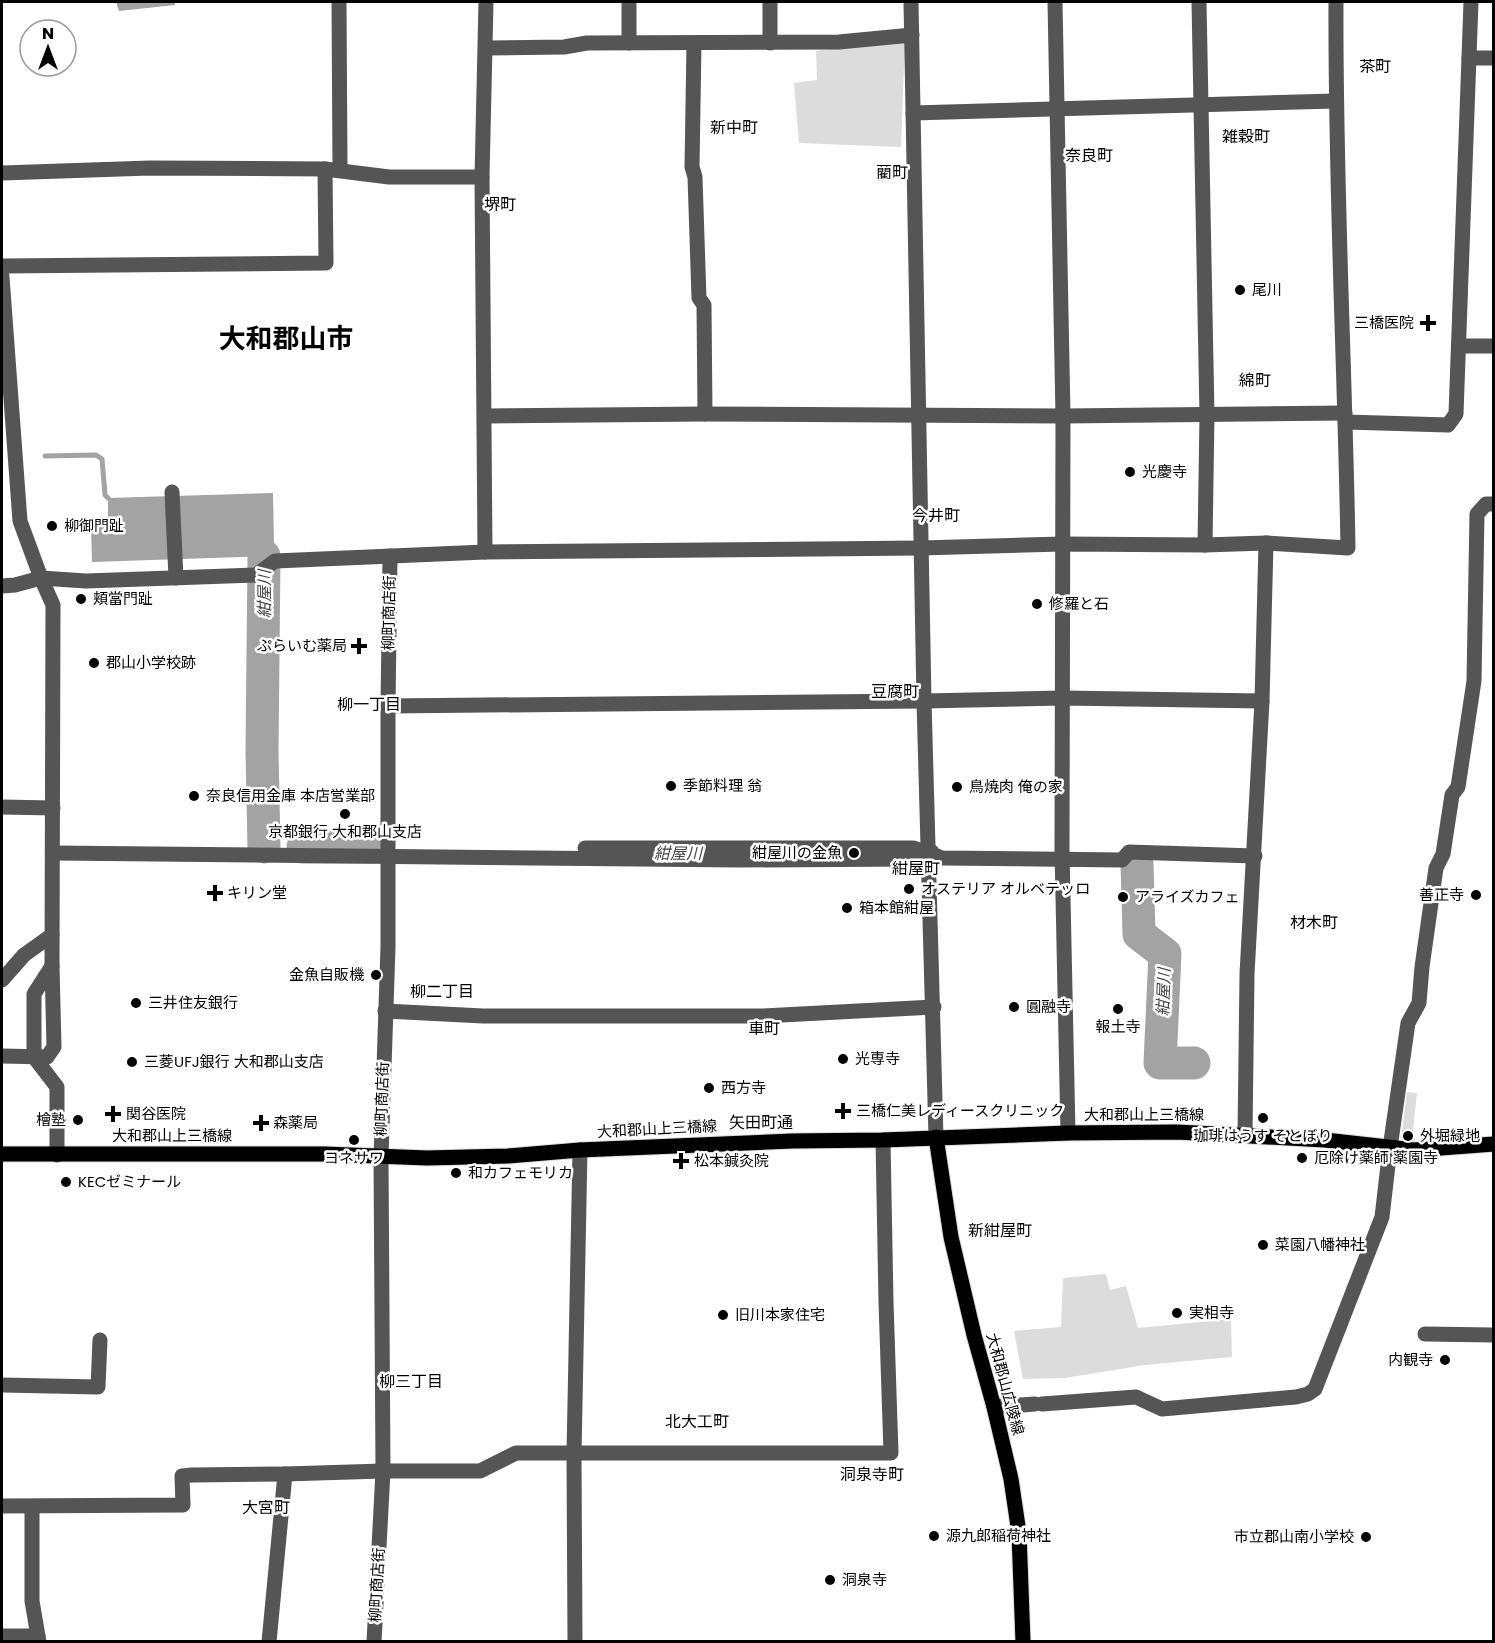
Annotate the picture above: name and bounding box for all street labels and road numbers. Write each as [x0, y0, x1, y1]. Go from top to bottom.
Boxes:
street label: 柳町商店街 [377, 575, 400, 651]
street label: 柳町商店街 [370, 1061, 393, 1137]
street label: 大和郡山上三橋線 [1084, 1104, 1204, 1125]
street label: 大和郡山上三橋線 [596, 1115, 717, 1142]
street label: 大和郡山上三橋線 [112, 1125, 232, 1146]
street label: 大和郡山広陵線 [982, 1330, 1029, 1437]
street label: 柳町商店街 [364, 1547, 389, 1623]

